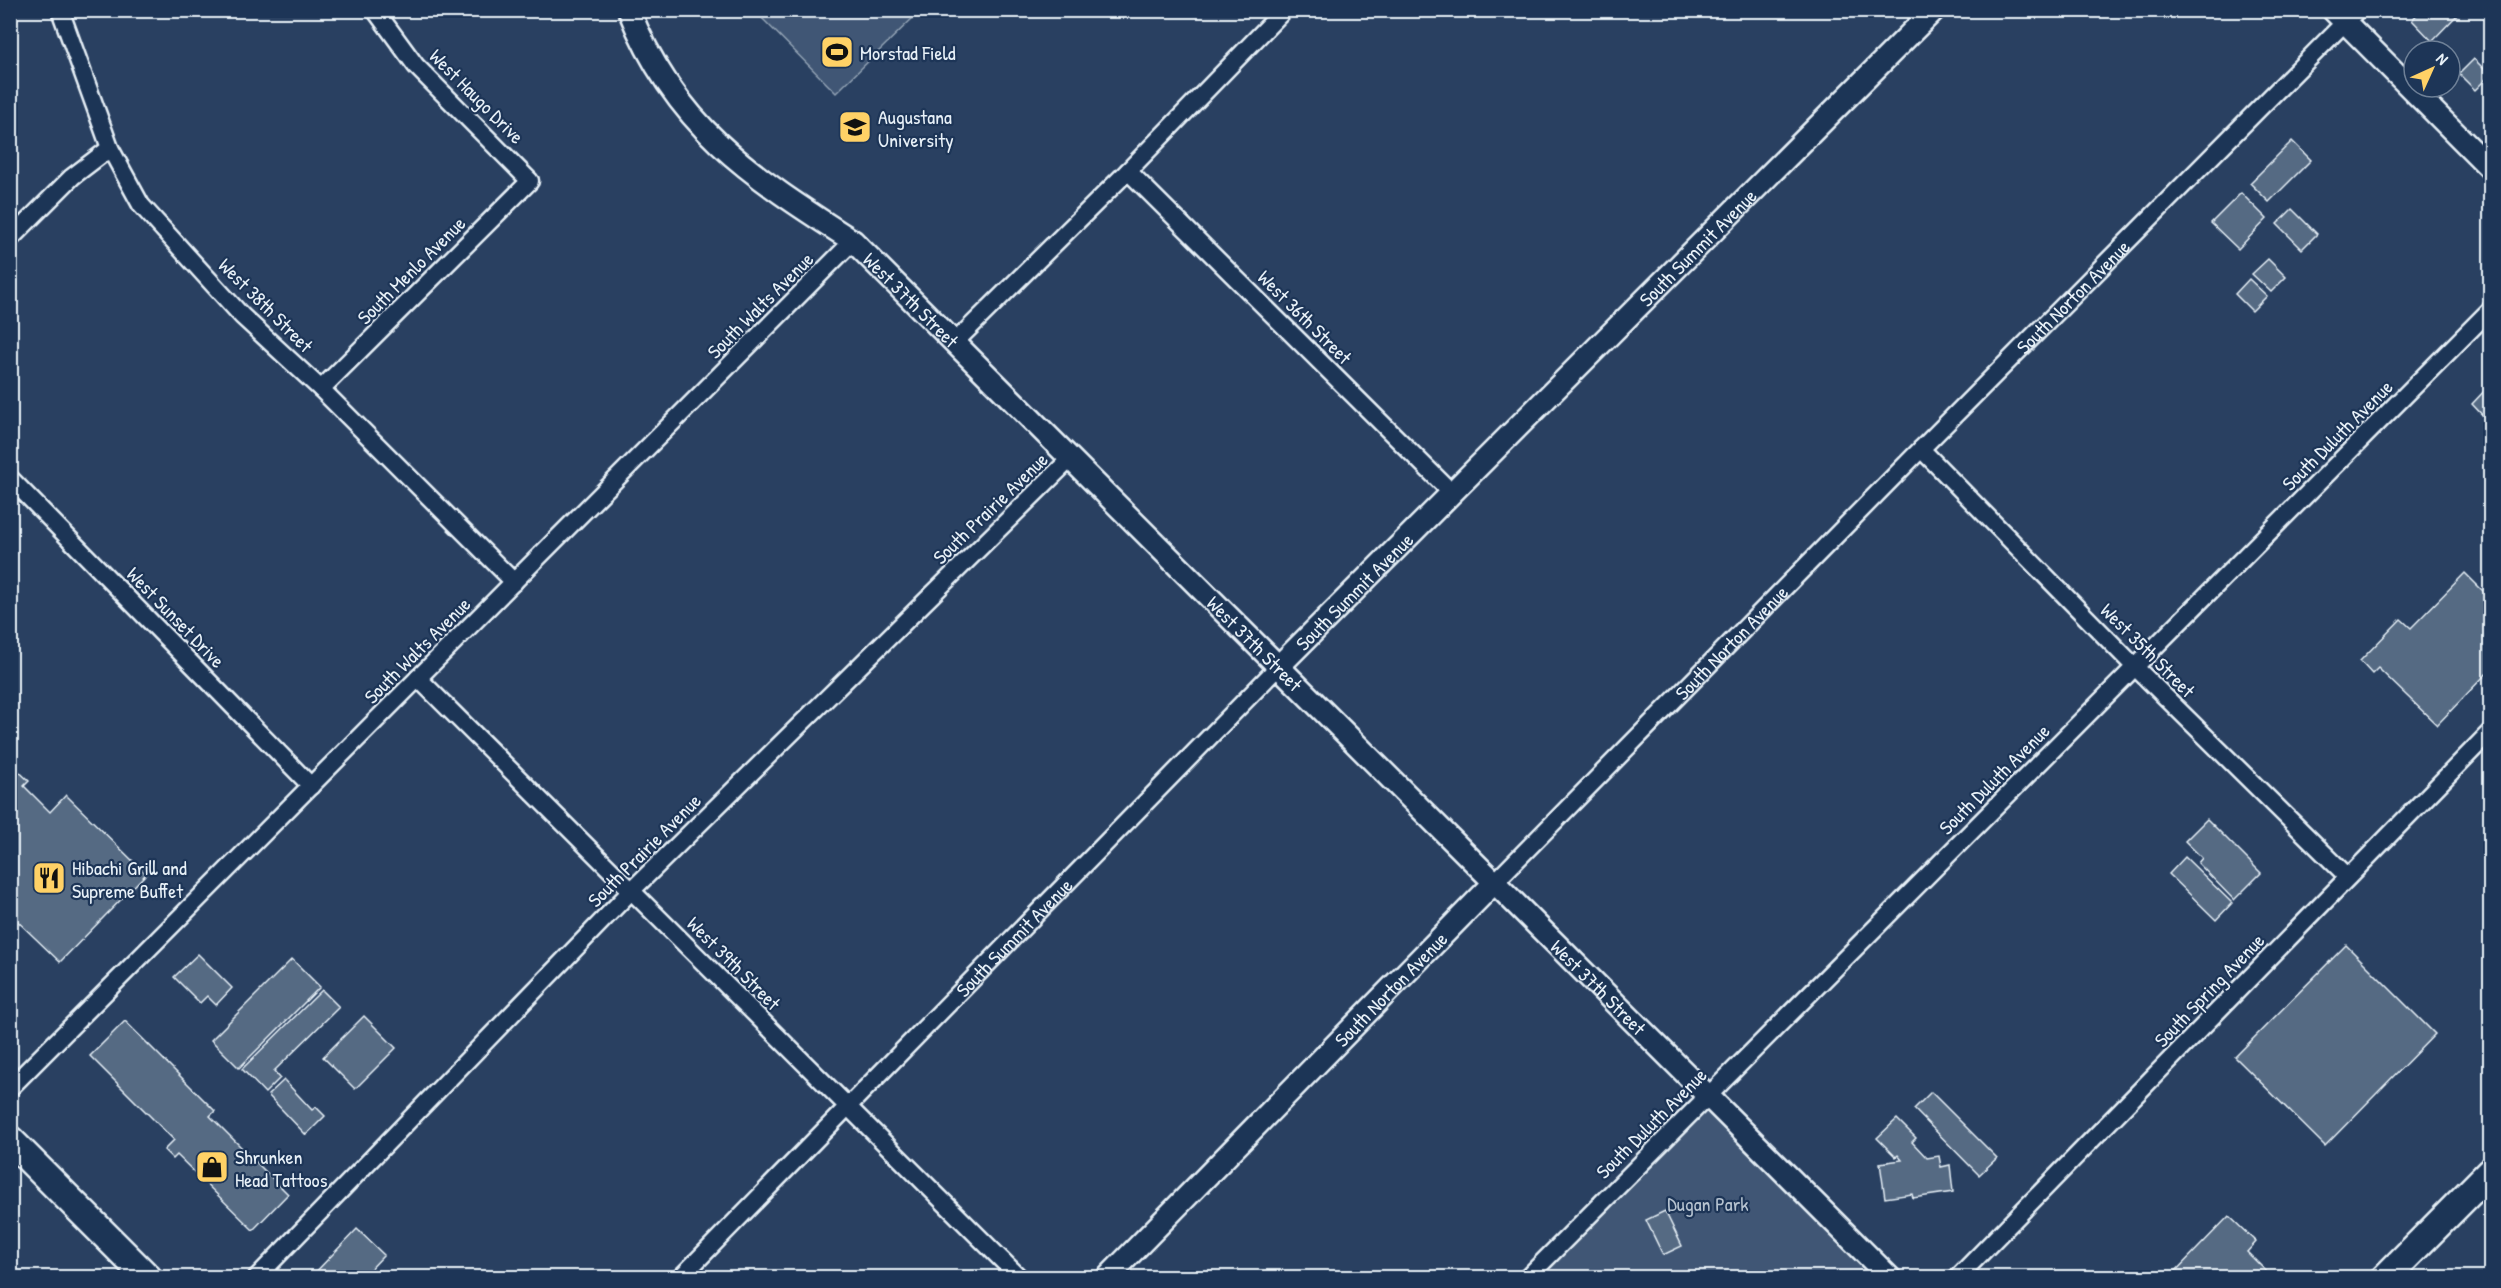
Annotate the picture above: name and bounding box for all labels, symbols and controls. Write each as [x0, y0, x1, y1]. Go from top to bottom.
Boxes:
sports icon: Morstad Field [819, 34, 855, 70]
place label: Morstad Field [860, 39, 956, 66]
north arrow [2402, 39, 2462, 99]
street label: West Haugo Drive [424, 43, 530, 149]
text: N [2432, 48, 2454, 70]
place label: Augustana University [878, 103, 954, 153]
school or university icon: Augustana University [837, 109, 873, 145]
street label: South Summit Avenue [1633, 182, 1762, 312]
street label: South Menlo Avenue [351, 210, 471, 330]
street label: South Norton Avenue [2010, 233, 2135, 359]
street label: South Walts Avenue [701, 246, 819, 364]
street label: West 37th Street [858, 246, 966, 354]
street label: West 38th Street [213, 252, 320, 359]
street label: West 36th Street [1252, 264, 1359, 371]
street label: South Duluth Avenue [2276, 374, 2398, 496]
street label: South Prairie Avenue [927, 446, 1053, 570]
street label: South Summit Avenue [1289, 526, 1419, 656]
street label: West Sunset Drive [121, 561, 231, 673]
street label: South Norton Avenue [1669, 579, 1794, 705]
street label: West 37th Street [1201, 589, 1310, 698]
street label: South Walts Avenue [358, 591, 476, 709]
street label: West 35th Street [2095, 597, 2202, 704]
street label: South Duluth Avenue [1933, 718, 2055, 840]
street label: South Prairie Avenue [581, 787, 707, 913]
place label: Hibachi Grill and Supreme Buffet [72, 854, 187, 904]
restaurant icon: Hibachi Grill and Supreme Buffet [31, 860, 67, 896]
street label: South Summit Avenue [949, 872, 1078, 1002]
street label: West 39th Street [681, 910, 788, 1017]
street label: South Norton Avenue [1328, 925, 1453, 1052]
street label: South Spring Avenue [2148, 927, 2270, 1053]
street label: West 37th Street [1545, 933, 1653, 1041]
street label: South Duluth Avenue [1590, 1062, 1712, 1184]
place label: Shrunken Head Tattoos [235, 1143, 328, 1193]
shop icon: Shrunken Head Tattoos [194, 1149, 230, 1185]
park label: Dugan Park [1667, 1190, 1749, 1217]

